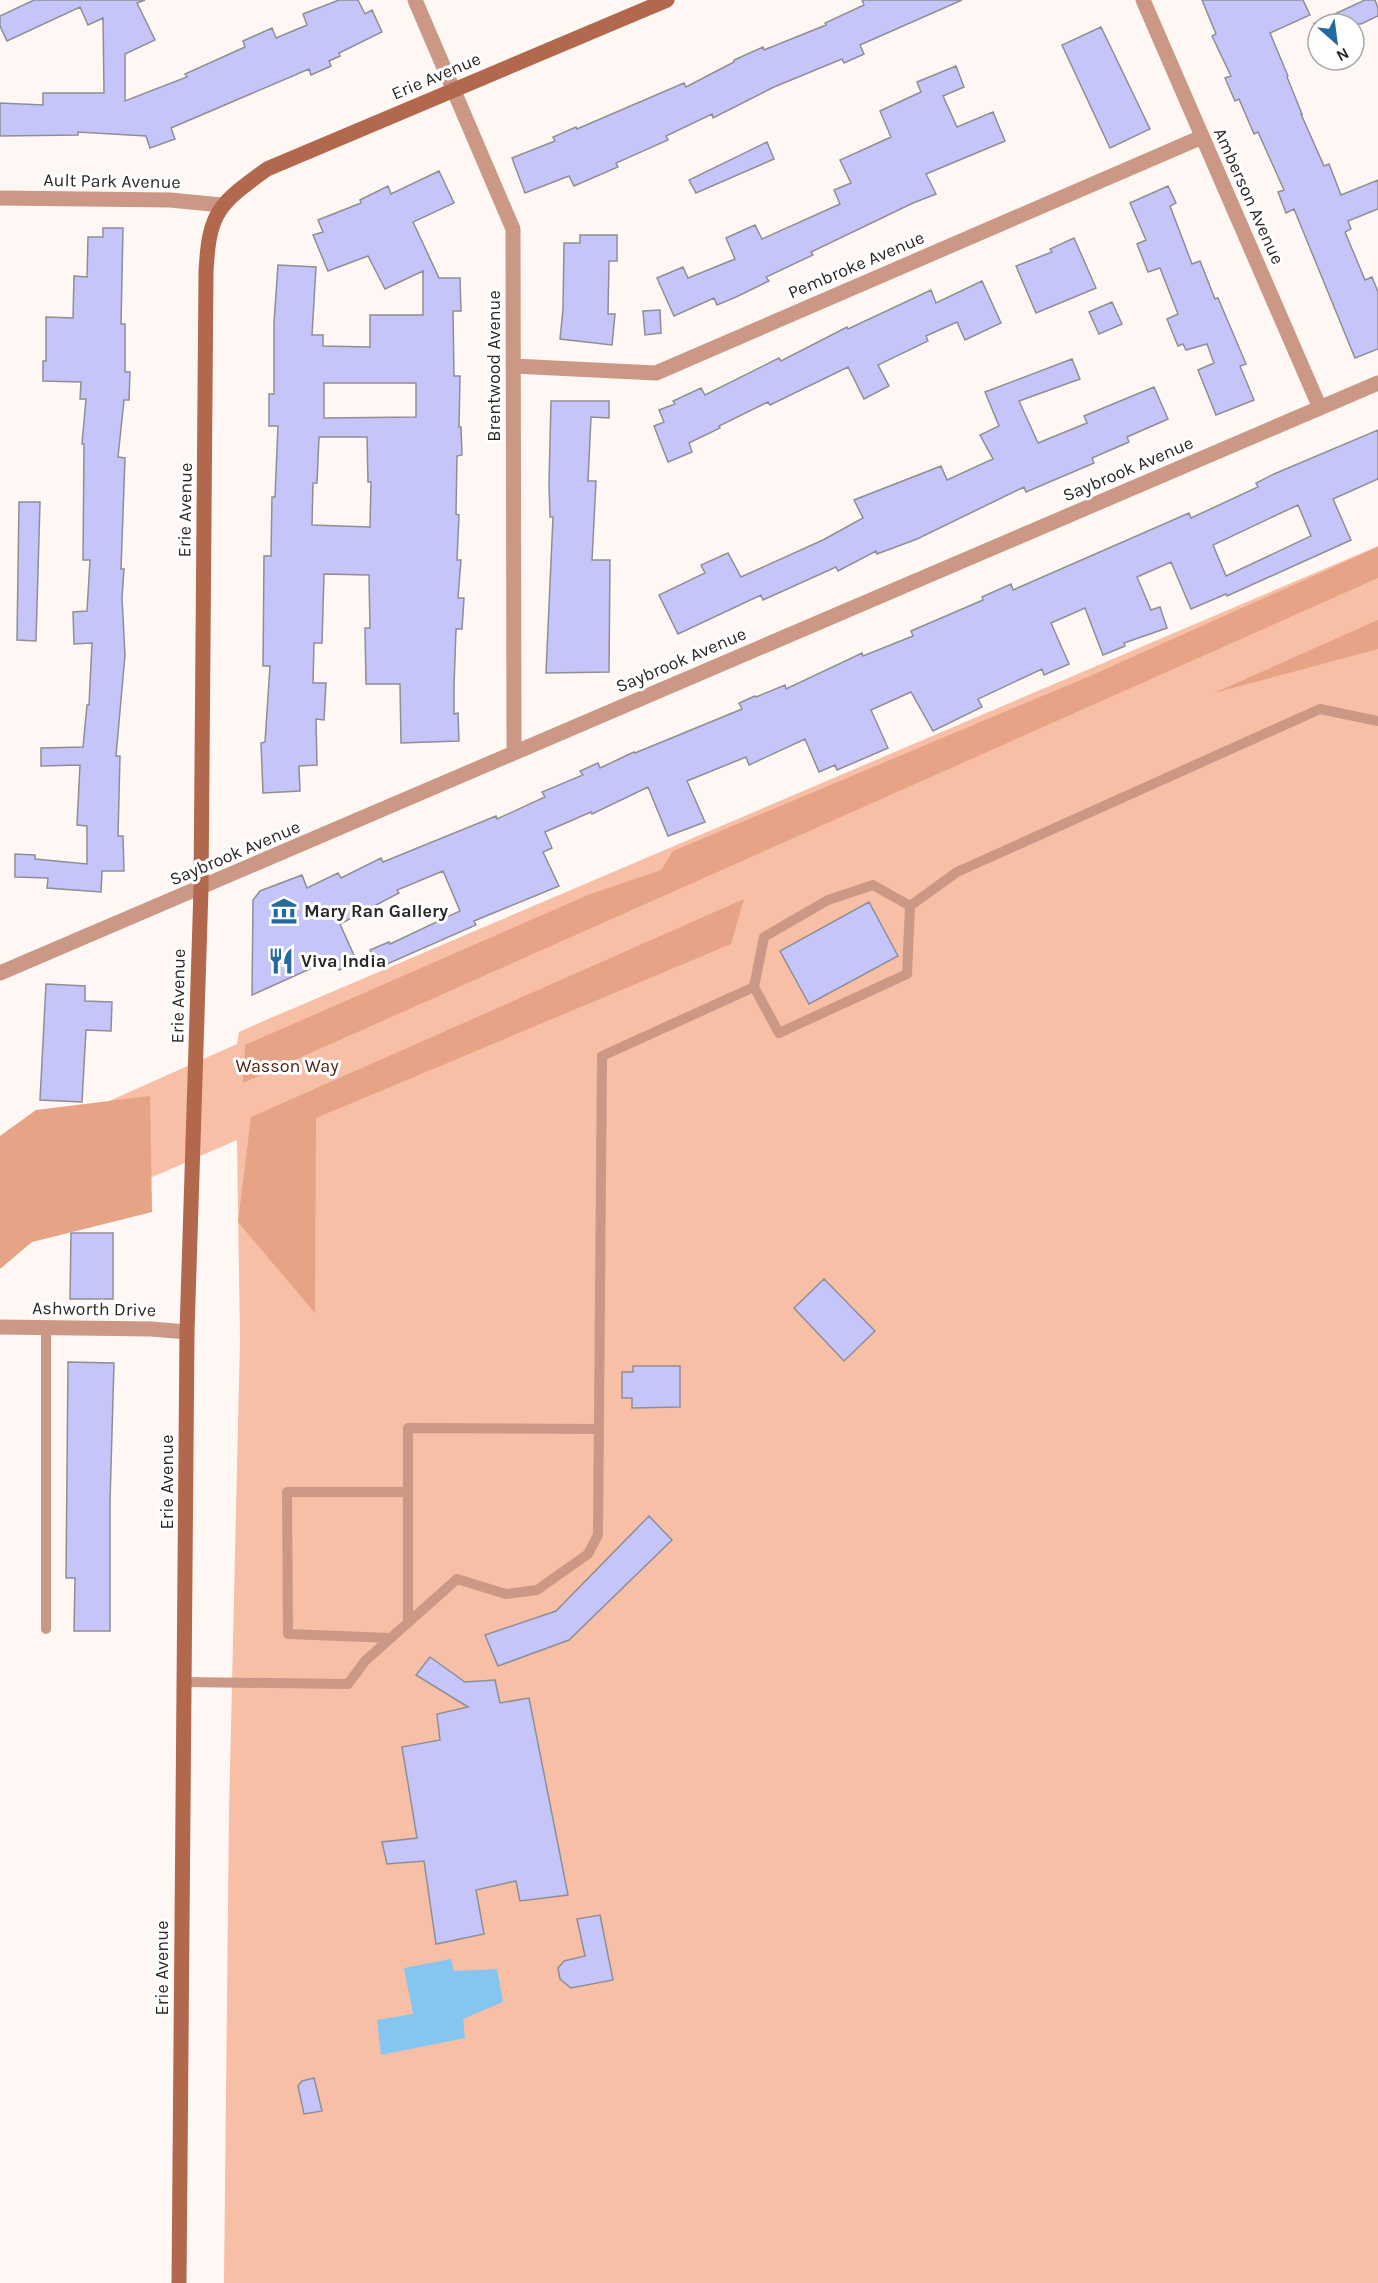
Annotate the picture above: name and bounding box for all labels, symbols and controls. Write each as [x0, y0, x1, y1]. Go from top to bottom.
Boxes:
north arrow [1306, 12, 1366, 72]
text: N [1333, 44, 1352, 66]
street label: Erie Avenue [388, 47, 484, 105]
street label: Amberson Avenue [1209, 124, 1289, 268]
street label: Ault Park Avenue [43, 169, 181, 193]
street label: Pembroke Avenue [785, 226, 927, 304]
street label: Brentwood Avenue [483, 290, 505, 442]
street label: Saybrook Avenue [1059, 432, 1197, 506]
street label: Erie Avenue [173, 462, 197, 558]
street label: Saybrook Avenue [612, 623, 750, 697]
street label: Saybrook Avenue [166, 816, 304, 890]
museum icon: Mary Ran Gallery [269, 896, 299, 926]
place label: Mary Ran Gallery [304, 900, 448, 922]
restaurant icon: Viva India [266, 946, 296, 976]
street label: Erie Avenue [166, 948, 190, 1044]
place label: Viva India [301, 950, 386, 972]
park label: Wasson Way [235, 1055, 339, 1077]
street label: Ashworth Drive [32, 1297, 156, 1321]
street label: Erie Avenue [156, 1435, 178, 1529]
street label: Erie Avenue [151, 1921, 173, 2015]

